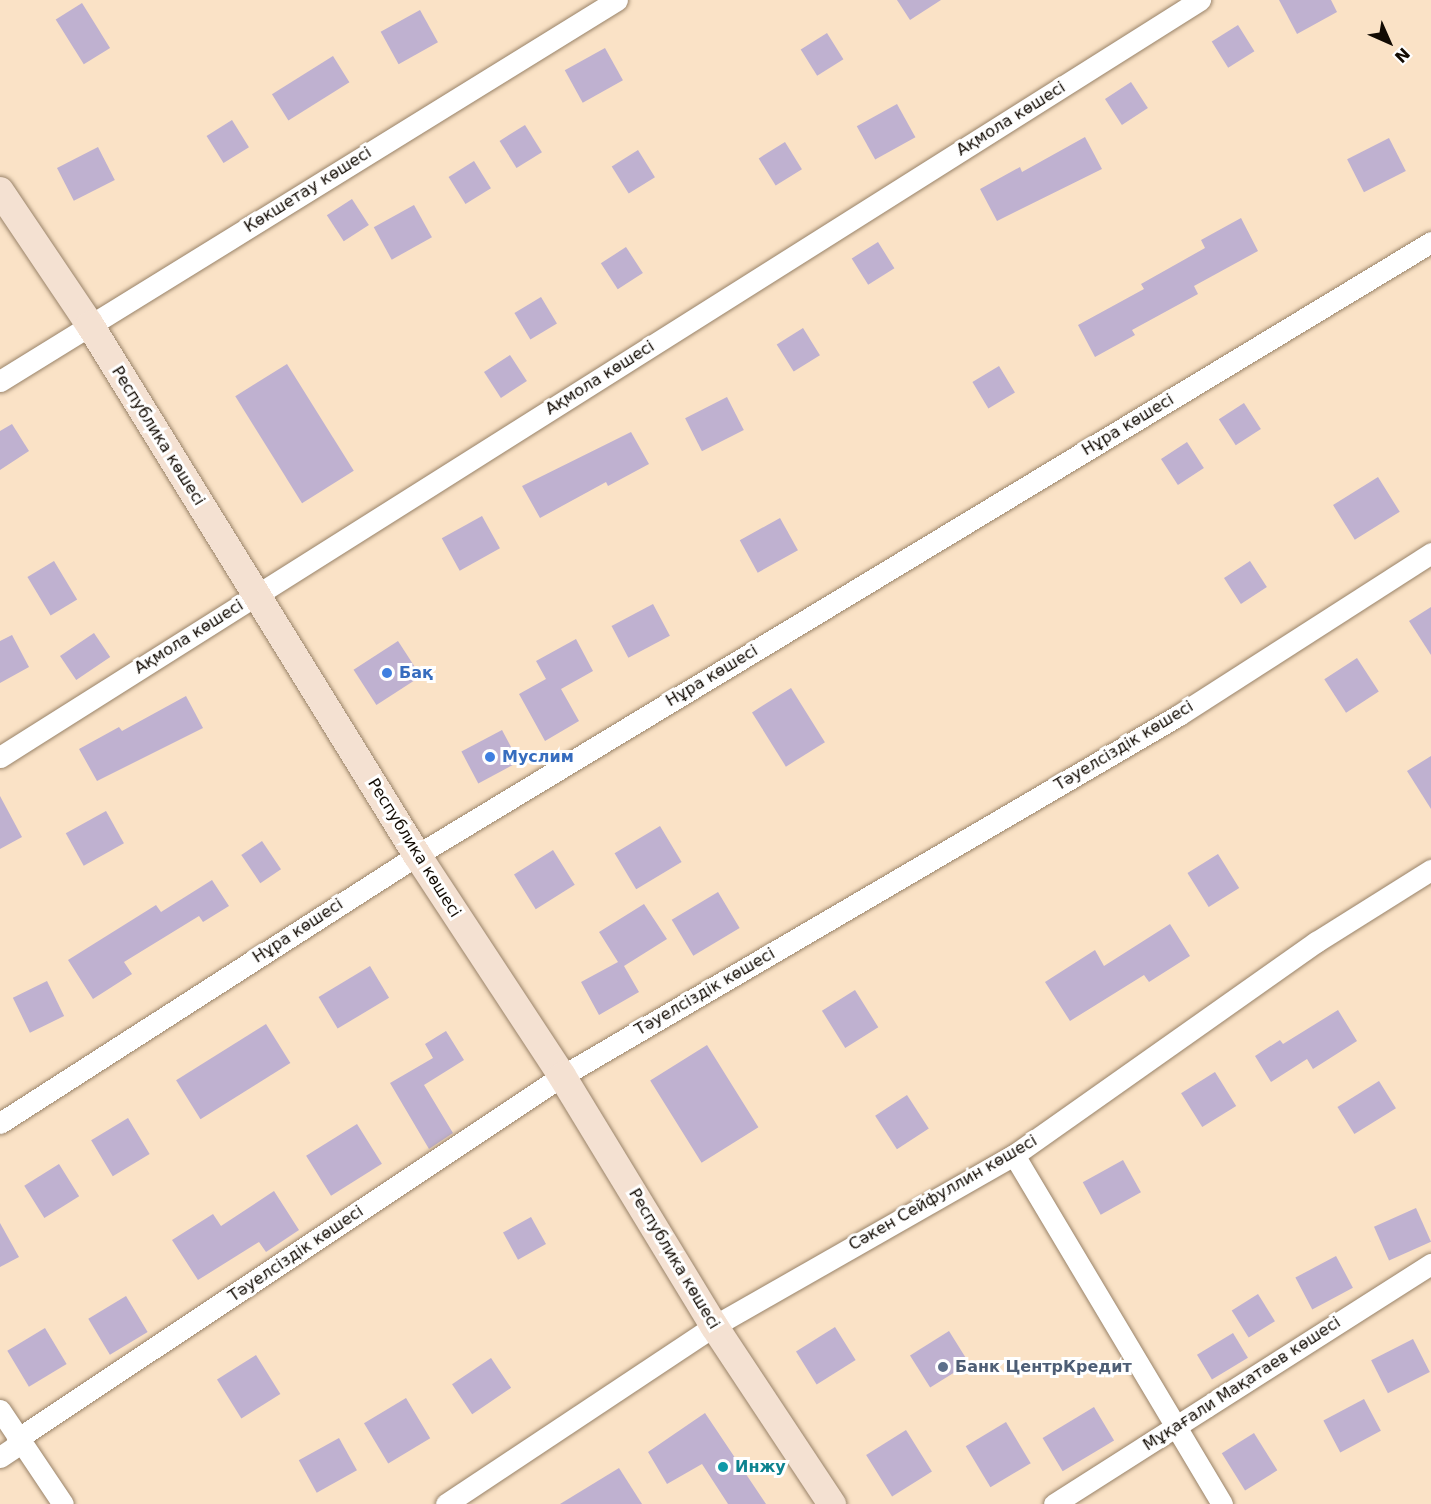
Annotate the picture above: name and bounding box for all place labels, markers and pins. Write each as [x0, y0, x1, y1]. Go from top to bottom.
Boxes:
place label: Бақ [399, 663, 433, 683]
marker: Бақ [380, 666, 394, 680]
place label: Муслим [502, 747, 574, 767]
marker: Муслим [483, 750, 497, 764]
place label: Банк ЦентрКредит [955, 1357, 1132, 1377]
marker: Банк ЦентрКредит [936, 1360, 950, 1374]
place label: Инжу [735, 1457, 786, 1477]
marker: Инжу [716, 1460, 730, 1474]

